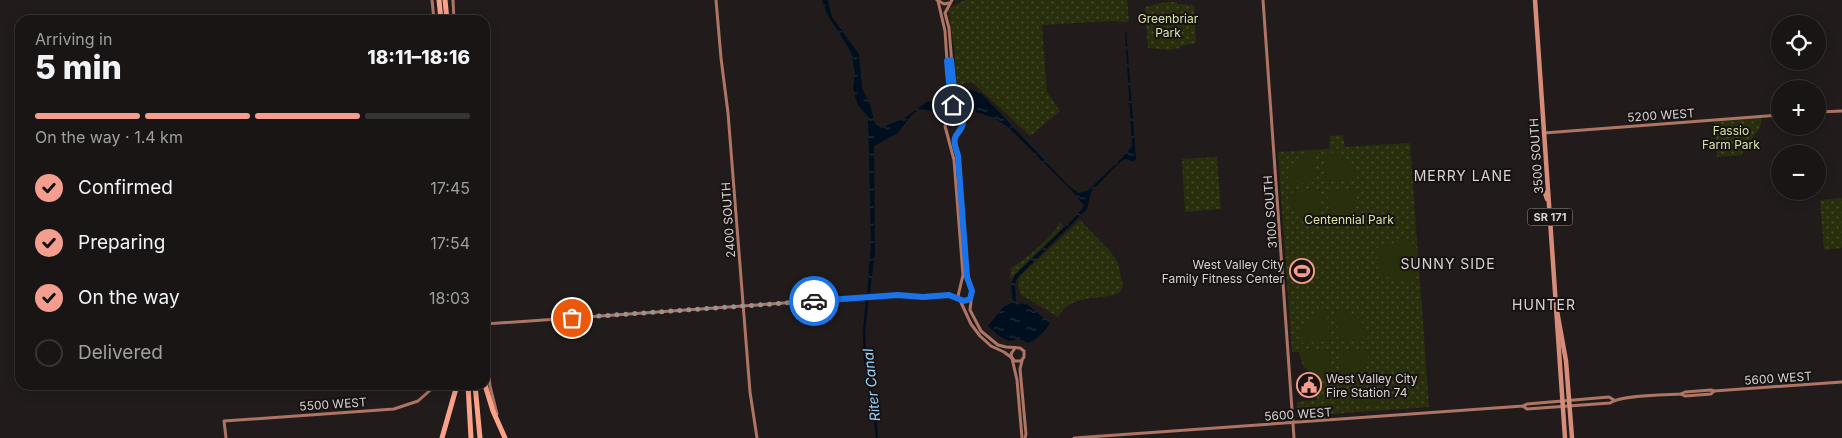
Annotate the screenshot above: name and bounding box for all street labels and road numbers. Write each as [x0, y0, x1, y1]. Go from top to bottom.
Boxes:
street label: 5200 WEST [1627, 105, 1695, 125]
street label: 3500 SOUTH [1526, 118, 1546, 194]
street label: 3100 SOUTH [1260, 175, 1280, 249]
street label: 2400 SOUTH [718, 182, 738, 258]
road number: SR 171 [1528, 208, 1572, 226]
street label: 5600 WEST [1744, 368, 1813, 388]
street label: 5500 WEST [299, 394, 367, 414]
street label: 5600 WEST [1264, 404, 1333, 424]

